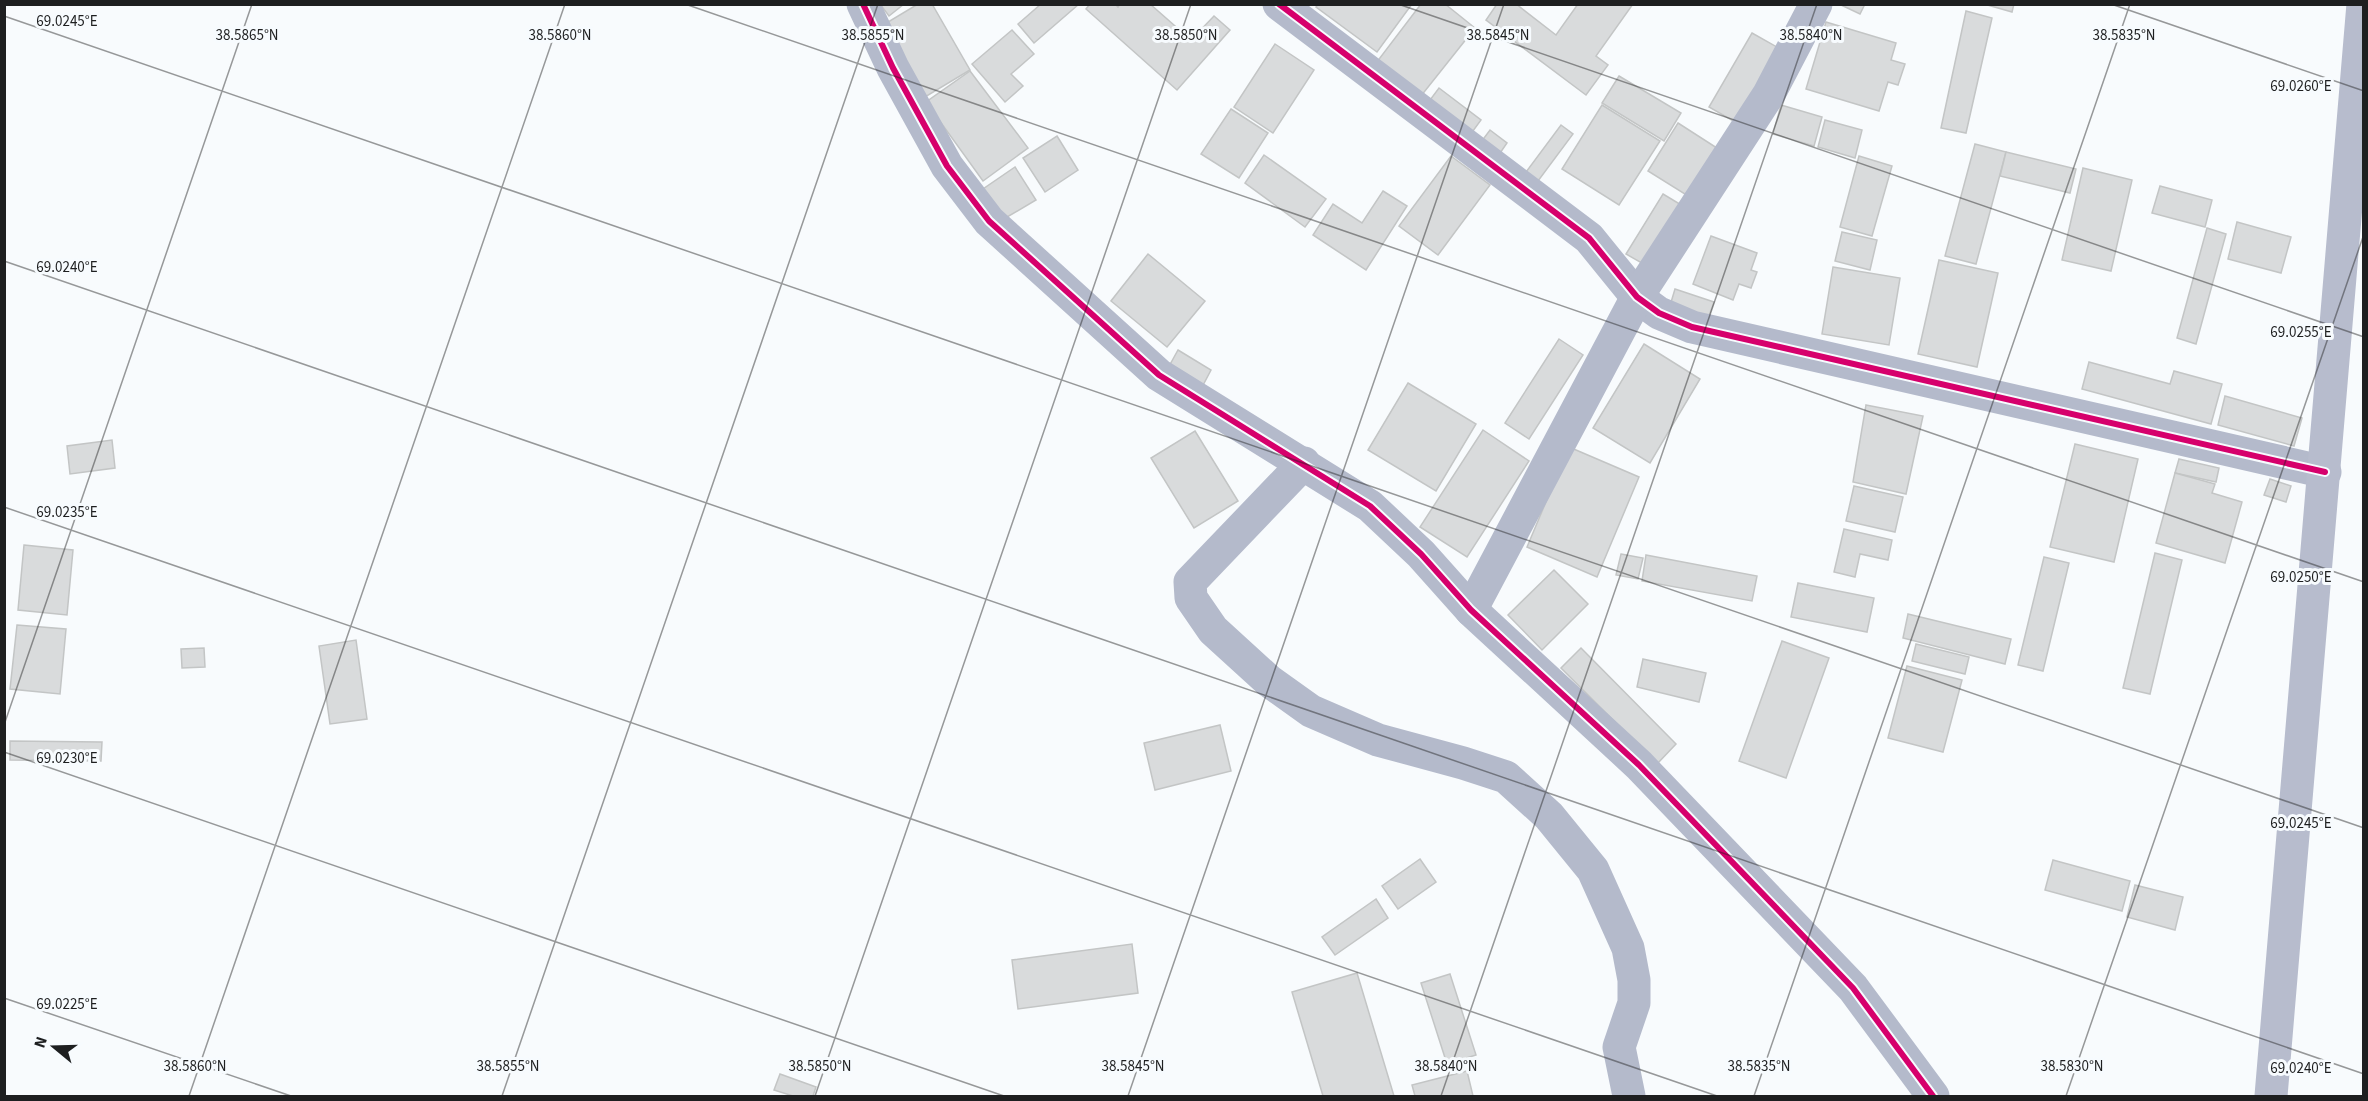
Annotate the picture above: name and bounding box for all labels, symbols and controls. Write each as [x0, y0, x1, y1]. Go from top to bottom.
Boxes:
text: 69.0245°E [36, 11, 98, 32]
text: 38.5865°N [215, 25, 279, 46]
text: 38.5860°N [528, 25, 592, 46]
text: 38.5855°N [841, 25, 905, 46]
text: 38.5850°N [1154, 25, 1218, 46]
text: 38.5845°N [1466, 25, 1530, 46]
text: 38.5840°N [1779, 25, 1843, 46]
text: 38.5835°N [2092, 25, 2156, 46]
text: 69.0260°E [2270, 76, 2332, 97]
text: 69.0240°E [36, 257, 98, 278]
text: 69.0255°E [2270, 322, 2332, 343]
text: 69.0235°E [36, 502, 98, 523]
text: 69.0250°E [2270, 567, 2332, 588]
text: 69.0230°E [36, 748, 98, 769]
text: 69.0245°E [2270, 813, 2332, 834]
text: 69.0225°E [36, 994, 98, 1015]
north arrow [24, 1017, 84, 1077]
text: N [29, 1034, 53, 1051]
text: 38.5860°N [163, 1056, 227, 1077]
text: 38.5855°N [476, 1056, 540, 1077]
text: 38.5850°N [788, 1056, 852, 1077]
text: 38.5845°N [1101, 1056, 1165, 1077]
text: 38.5840°N [1414, 1056, 1478, 1077]
text: 38.5835°N [1727, 1056, 1791, 1077]
text: 38.5830°N [2040, 1056, 2104, 1077]
text: 69.0240°E [2270, 1058, 2332, 1079]

